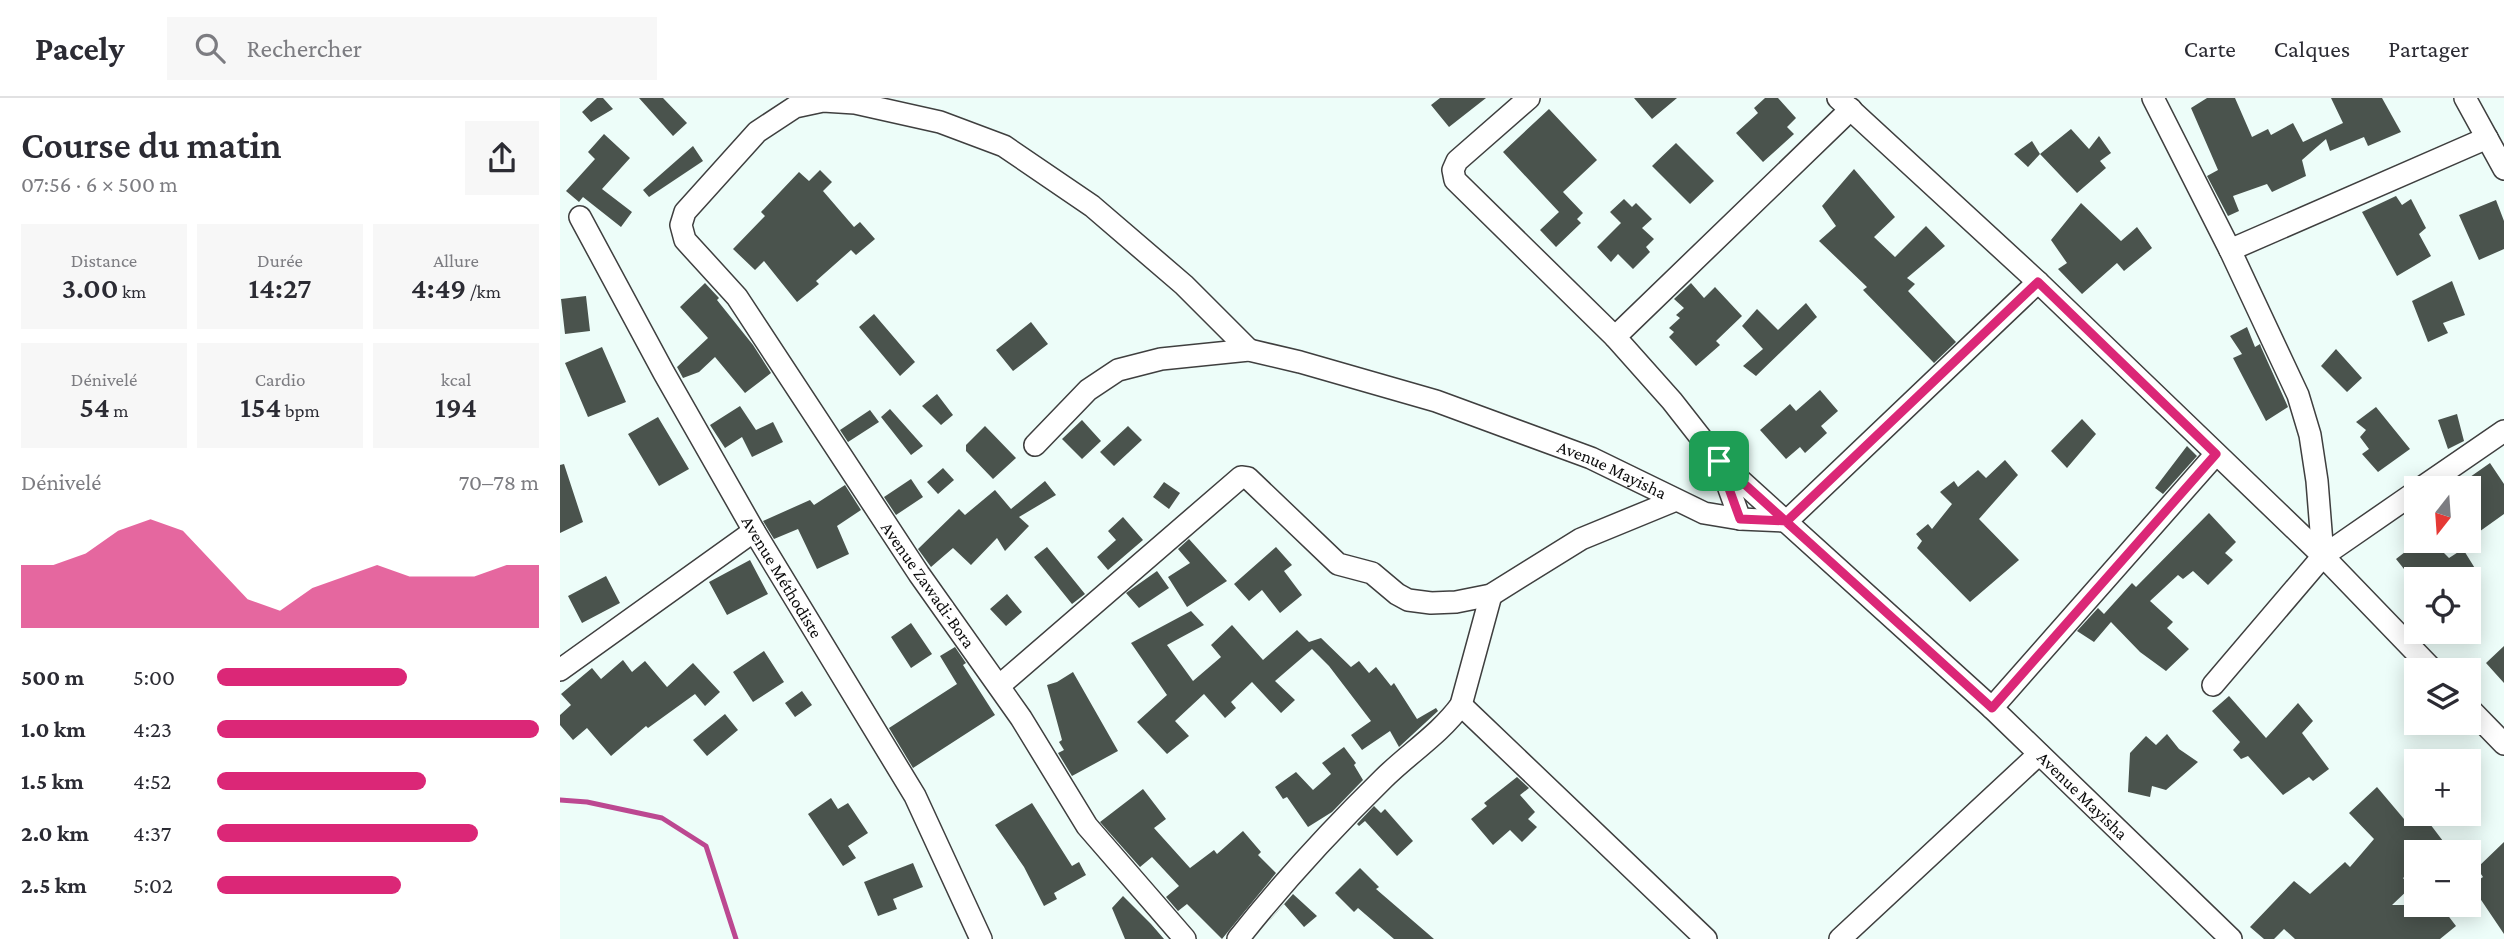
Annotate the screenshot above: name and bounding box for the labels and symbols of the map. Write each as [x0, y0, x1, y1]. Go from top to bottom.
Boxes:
pin [1689, 431, 1749, 491]
street label: Avenue Mayisha [1555, 436, 1670, 503]
north arrow [2404, 476, 2482, 553]
street label: Avenue Méthodiste [738, 513, 827, 642]
street label: Avenue Zawadi-Bora [877, 518, 979, 652]
street label: Avenue Mayisha [2033, 747, 2132, 844]

